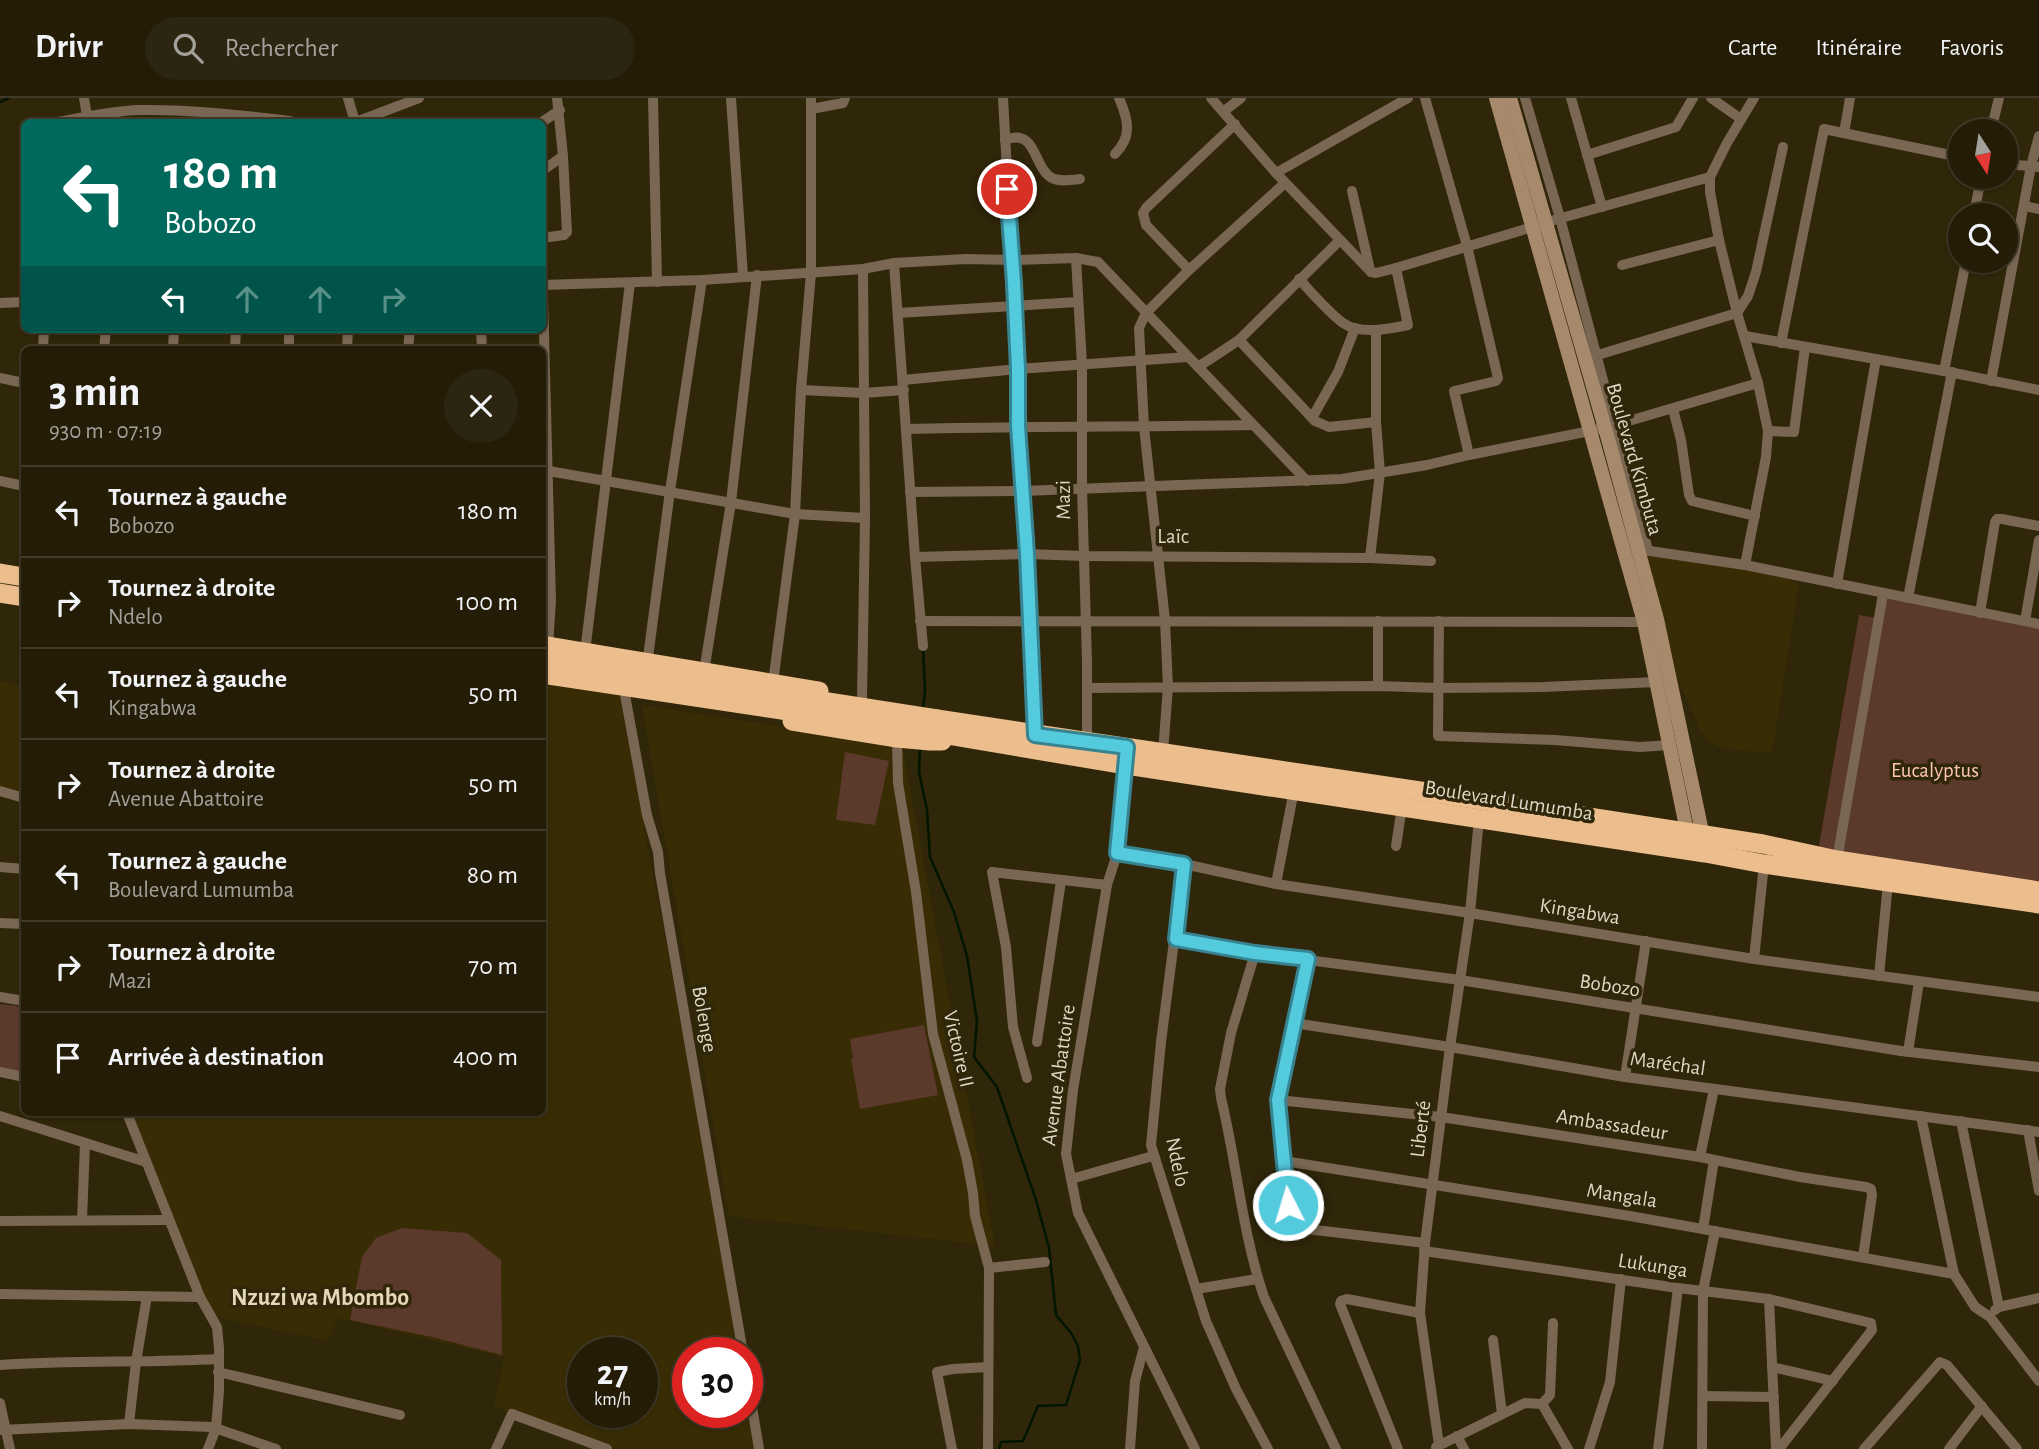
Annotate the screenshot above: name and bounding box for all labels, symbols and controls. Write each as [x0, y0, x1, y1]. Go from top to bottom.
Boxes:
search box [145, 17, 635, 80]
icon: search [169, 29, 207, 67]
text: Drivr [35, 31, 103, 64]
text: Rechercher [225, 35, 338, 61]
text: Carte [1728, 36, 1777, 60]
text: Itinéraire [1815, 36, 1902, 60]
text: Favoris [1940, 36, 2004, 60]
north arrow [1948, 119, 2018, 189]
map controls [1948, 119, 2018, 273]
icon: left [49, 147, 140, 238]
text: 180 m [164, 149, 278, 198]
pin [977, 159, 1037, 219]
icon: arrive [988, 170, 1026, 208]
button: search [1948, 203, 2018, 273]
text: Bobozo [164, 207, 257, 239]
icon: left [155, 280, 193, 318]
icon: ahead [228, 280, 266, 318]
icon: ahead [301, 280, 339, 318]
icon: right [374, 280, 412, 318]
button: close [444, 369, 518, 443]
text: 3 min [49, 371, 141, 413]
street label: Boulevard Kimbuta [1603, 381, 1666, 538]
text: 930 m · 07:19 [49, 420, 162, 443]
street label: Mazi [1053, 480, 1074, 520]
text: Tournez à gauche [108, 484, 287, 510]
icon: left [49, 493, 87, 531]
text: 180 m [458, 498, 518, 524]
text: Bobozo [108, 515, 175, 538]
street label: Laïc [1157, 526, 1189, 547]
text: Tournez à droite [108, 575, 275, 601]
icon: right [49, 584, 87, 622]
text: 100 m [457, 589, 518, 615]
text: Ndelo [108, 606, 163, 629]
text: Tournez à gauche [108, 666, 287, 692]
icon: left [49, 675, 87, 713]
text: 50 m [468, 680, 518, 706]
text: Kingabwa [108, 697, 197, 720]
text: Tournez à droite [108, 757, 275, 783]
park label: Eucalyptus [1891, 760, 1979, 781]
icon: right [49, 766, 87, 804]
text: 50 m [468, 771, 518, 797]
street label: Boulevard Lumumba [1423, 777, 1595, 824]
text: Avenue Abattoire [108, 788, 264, 811]
text: Tournez à gauche [108, 848, 287, 874]
icon: left [49, 857, 87, 895]
text: 80 m [467, 862, 518, 888]
text: Boulevard Lumumba [108, 879, 294, 902]
street label: Kingabwa [1538, 895, 1622, 928]
text: Tournez à droite [108, 939, 275, 965]
icon: right [49, 948, 87, 986]
text: 70 m [468, 953, 518, 979]
text: Mazi [108, 970, 152, 993]
street label: Bobozo [1578, 970, 1642, 1001]
street label: Bolenge [688, 984, 721, 1054]
street label: Avenue Abattoire [1038, 1003, 1079, 1147]
street label: Victoire II [940, 1009, 978, 1089]
icon: arrive [49, 1039, 87, 1077]
text: Arrivée à destination [108, 1044, 324, 1070]
text: 400 m [453, 1044, 518, 1070]
street label: Maréchal [1629, 1048, 1707, 1079]
street label: Liberté [1407, 1099, 1434, 1159]
street label: Ambassadeur [1555, 1105, 1669, 1144]
street label: Ndelo [1162, 1135, 1193, 1189]
position arrow [1251, 1168, 1325, 1242]
street label: Mangala [1585, 1180, 1659, 1211]
street label: Lukunga [1617, 1250, 1689, 1281]
district label: Nzuzi wa Mbombo [231, 1286, 409, 1310]
speed limit sign: 30 [672, 1337, 763, 1428]
text: 27 [597, 1356, 628, 1391]
text: km/h [594, 1391, 631, 1409]

